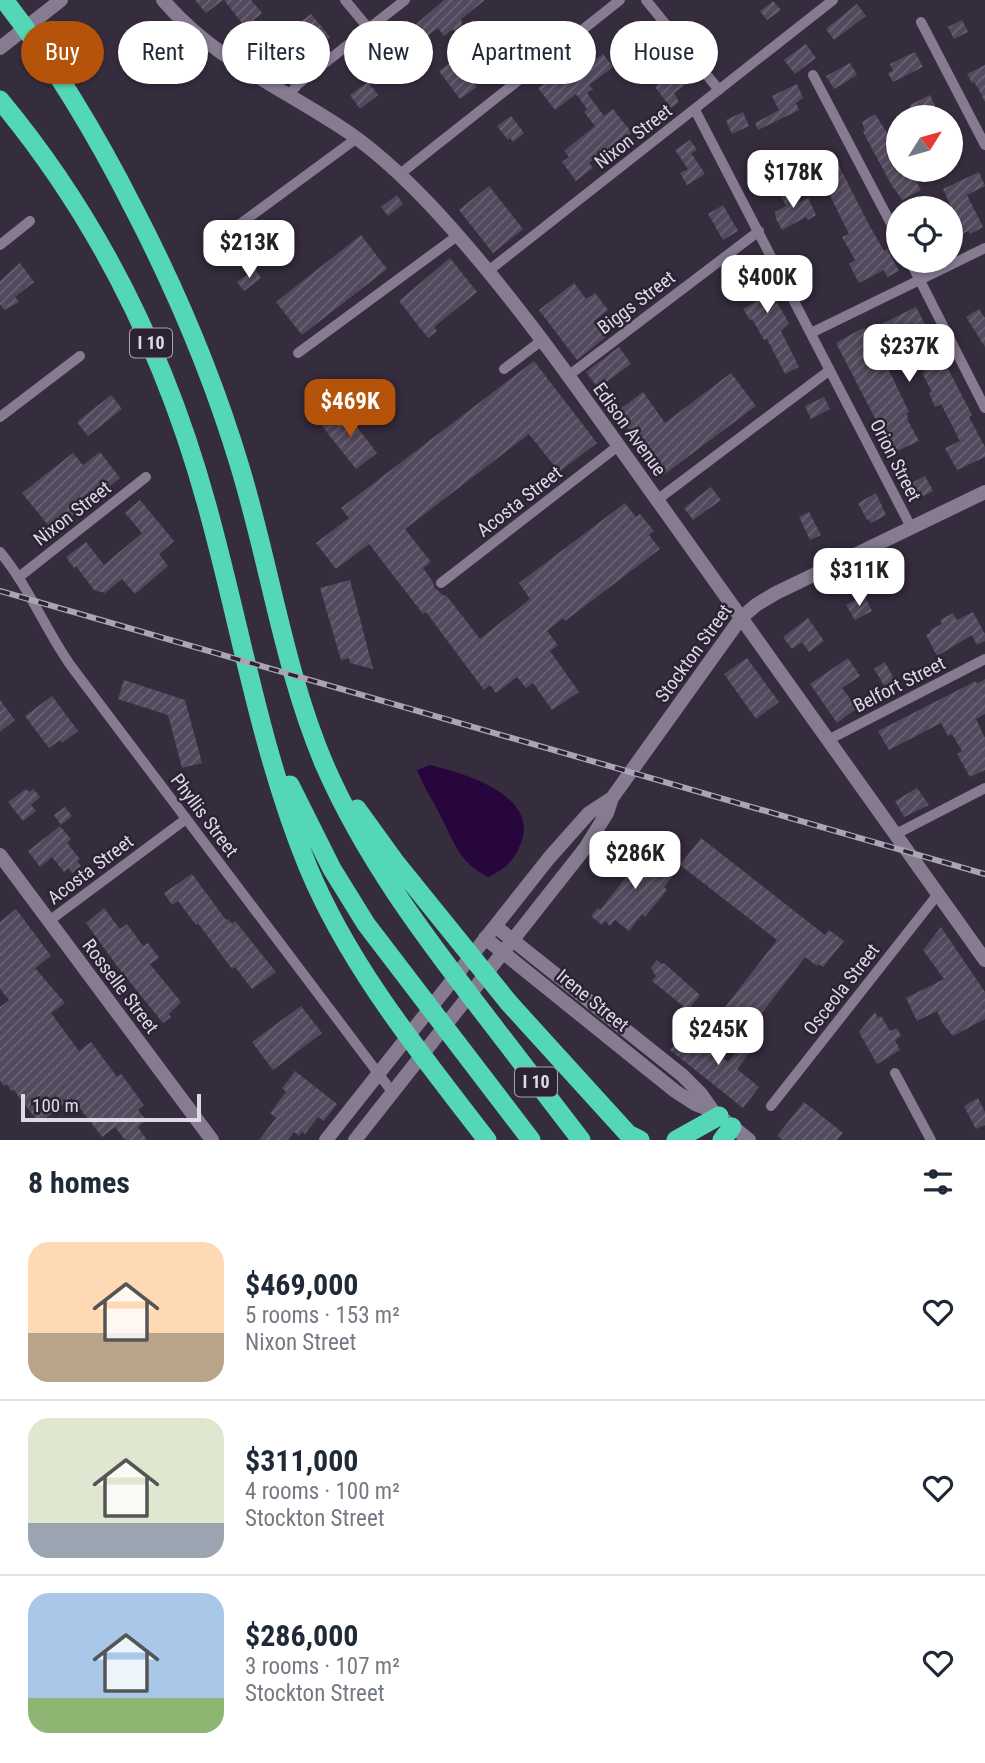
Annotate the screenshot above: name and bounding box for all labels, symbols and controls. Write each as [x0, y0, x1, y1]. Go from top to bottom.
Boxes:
chip: Buy [21, 21, 104, 84]
chip: Rent [118, 21, 208, 84]
chip: Filters [222, 21, 330, 84]
chip: New [344, 21, 433, 84]
chip: Apartment [447, 21, 596, 84]
chip: House [610, 21, 718, 84]
street label: Nixon Street [590, 99, 677, 174]
north arrow [886, 105, 962, 182]
map controls [886, 105, 963, 273]
pin: $178K [744, 150, 842, 210]
text: $178K [763, 159, 823, 186]
button: locate [886, 196, 963, 273]
pin: $213K [200, 220, 298, 280]
text: $213K [219, 229, 279, 256]
pin: $400K [718, 256, 816, 315]
text: $400K [737, 264, 797, 291]
street label: Biggs Street [593, 266, 680, 339]
pin: $237K [860, 324, 958, 384]
road number: I 10 [130, 328, 172, 358]
text: $237K [879, 333, 939, 360]
street label: Edison Avenue [588, 378, 671, 480]
pin: $469K [301, 380, 399, 439]
text: $469K [320, 388, 380, 415]
street label: Orion Street [865, 415, 926, 505]
street label: Acosta Street [472, 461, 566, 542]
street label: Nixon Street [29, 476, 116, 551]
pin: $311K [810, 548, 908, 608]
text: $311K [829, 557, 889, 584]
street label: Stockton Street [650, 600, 737, 707]
street label: Belfort Street [849, 652, 949, 717]
street label: Phyllis Street [166, 769, 243, 861]
street label: Acosta Street [43, 830, 138, 909]
pin: $286K [586, 832, 684, 891]
text: $286K [605, 840, 665, 867]
street label: Rosselle Street [78, 935, 164, 1038]
street label: Osceola Street [799, 939, 884, 1040]
street label: Irene Street [552, 964, 633, 1036]
pin: $245K [669, 1007, 767, 1067]
text: $245K [688, 1016, 748, 1043]
road number: I 10 [515, 1068, 557, 1097]
scale bar [21, 1091, 201, 1123]
text: 100 m [32, 1094, 79, 1117]
icon: filters [919, 1163, 957, 1201]
text: 8 homes [28, 1165, 130, 1200]
text: $469,000 [245, 1267, 358, 1302]
icon: home [84, 1270, 168, 1354]
icon: heart [919, 1293, 957, 1331]
text: 5 rooms · 153 m² [245, 1302, 400, 1329]
text: Nixon Street [245, 1329, 356, 1356]
text: $311,000 [245, 1443, 358, 1478]
icon: home [84, 1446, 168, 1530]
icon: heart [919, 1469, 957, 1507]
text: 4 rooms · 100 m² [245, 1478, 400, 1505]
text: Stockton Street [245, 1505, 384, 1532]
text: $286,000 [245, 1618, 358, 1653]
icon: home [84, 1621, 168, 1705]
icon: heart [919, 1644, 957, 1682]
text: 3 rooms · 107 m² [245, 1653, 400, 1680]
text: Stockton Street [245, 1680, 384, 1707]

